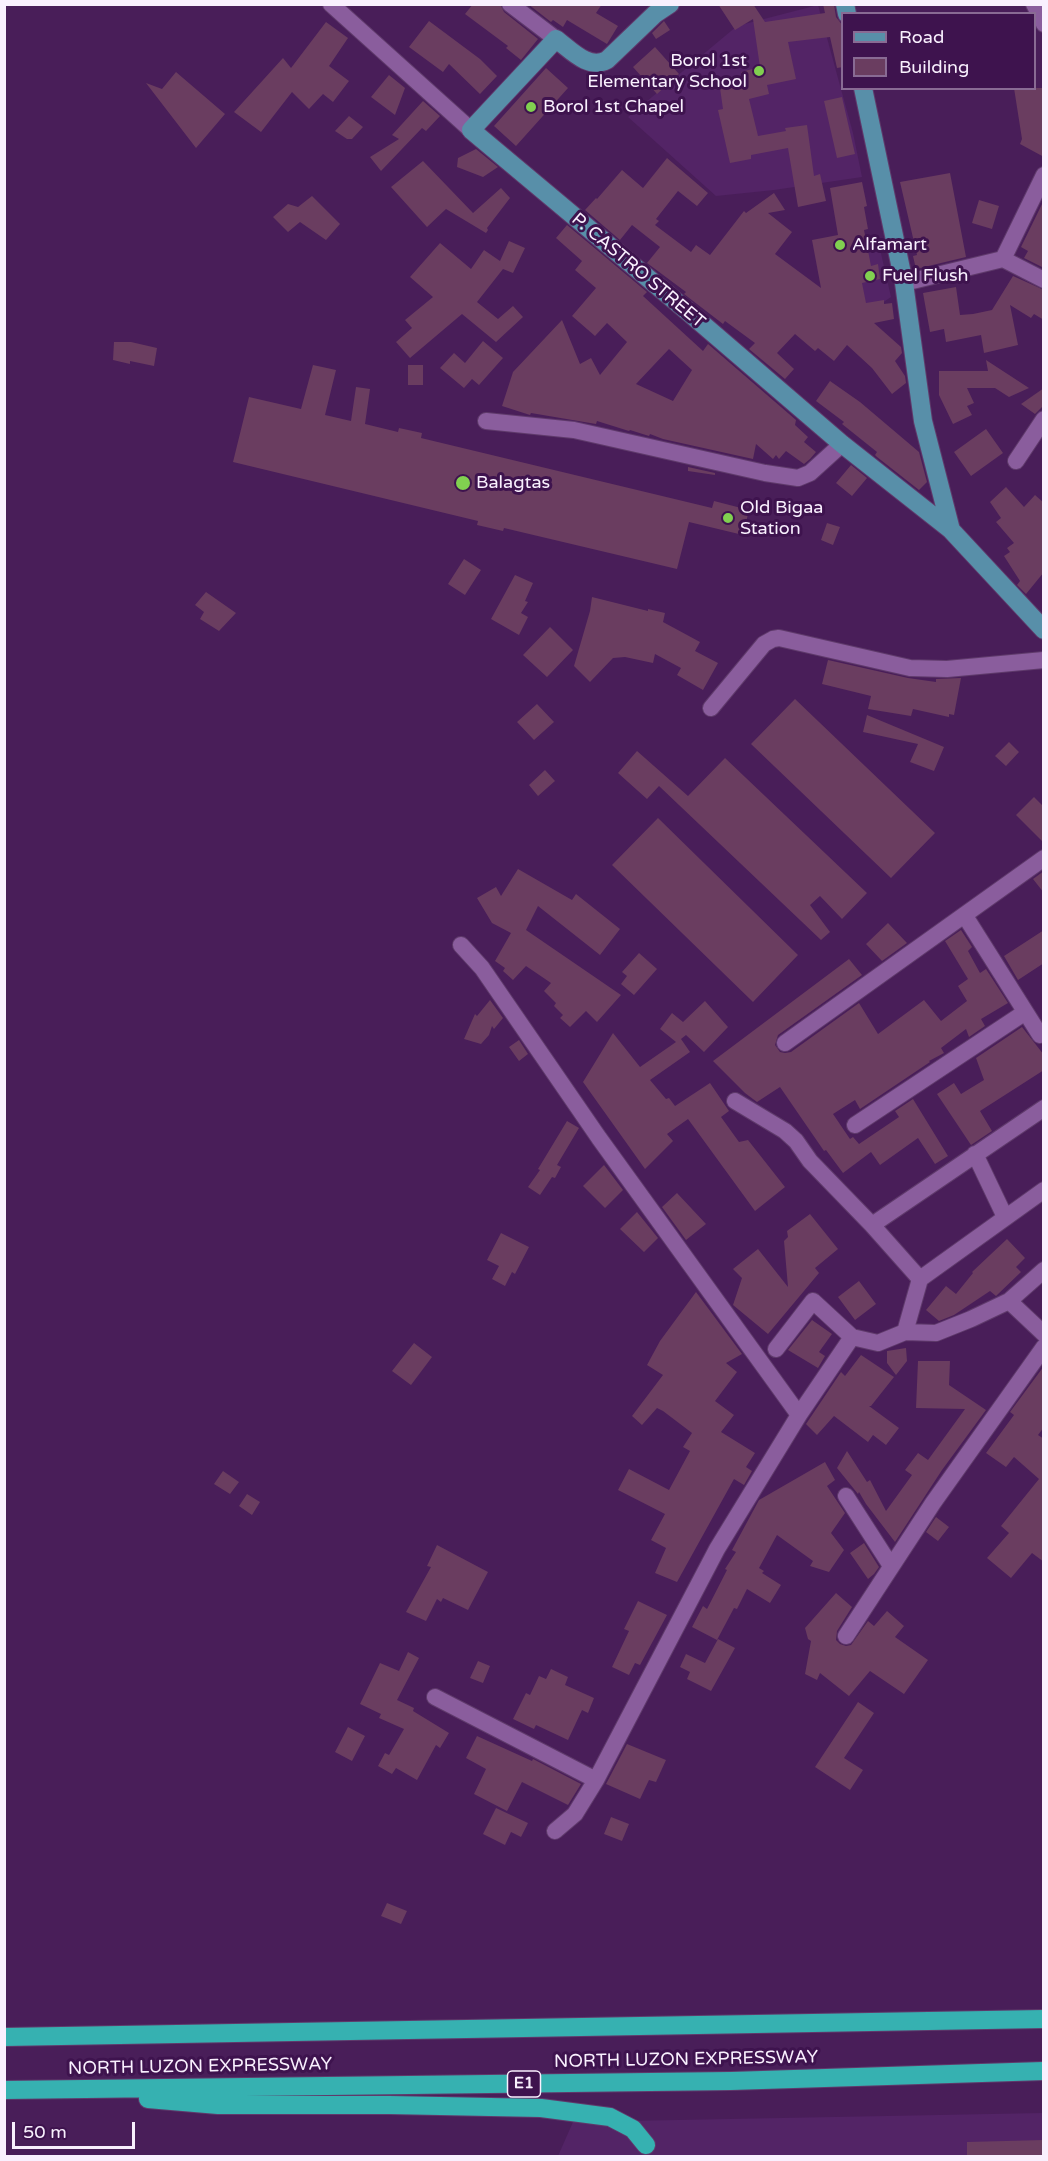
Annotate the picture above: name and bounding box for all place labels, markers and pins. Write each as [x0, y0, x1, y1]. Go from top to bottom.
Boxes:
place label: Borol 1st Elementary School [587, 50, 747, 92]
marker: Borol 1st Elementary School [752, 64, 766, 78]
place label: Borol 1st Chapel [543, 96, 684, 118]
marker: Borol 1st Chapel [524, 100, 538, 114]
place label: Alfamart [852, 234, 927, 256]
marker: Alfamart [833, 238, 847, 252]
place label: Fuel Flush [882, 265, 968, 287]
marker: Fuel Flush [863, 269, 877, 283]
place label: Balagtas [476, 472, 550, 494]
marker: Balagtas [454, 474, 472, 492]
place label: Old Bigaa Station [740, 497, 823, 540]
marker: Old Bigaa Station [721, 511, 735, 525]

